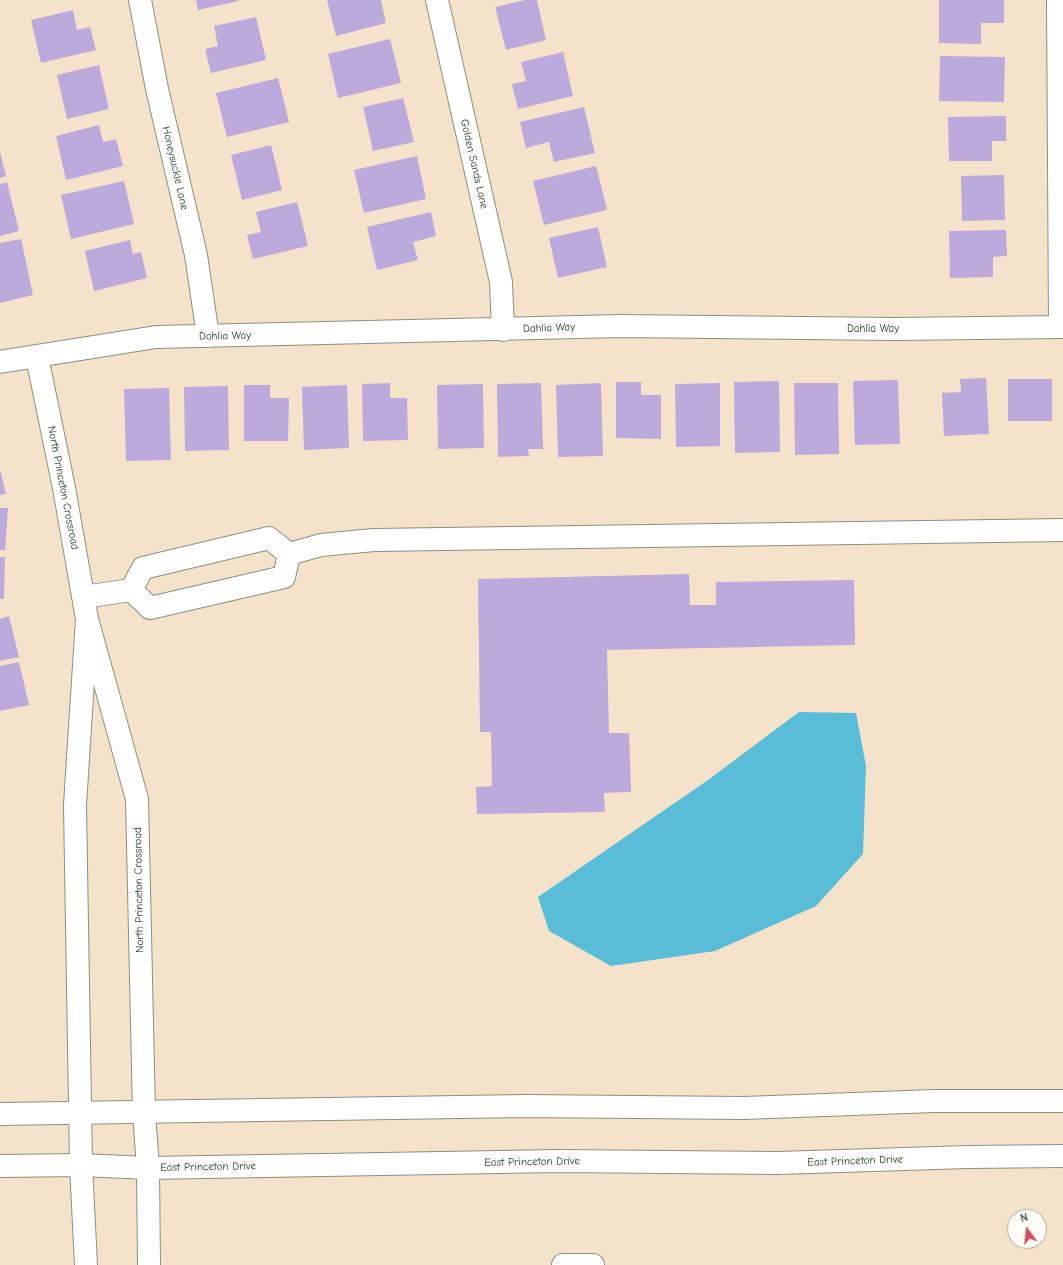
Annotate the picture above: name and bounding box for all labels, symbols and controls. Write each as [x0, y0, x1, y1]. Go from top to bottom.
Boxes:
street label: Golden Sands Lane [457, 118, 491, 210]
street label: Honeysuckle Lane [159, 125, 191, 211]
street label: Dahlia Way [523, 320, 575, 336]
street label: Dahlia Way [847, 322, 899, 336]
street label: Dahlia Way [199, 329, 251, 343]
street label: North Princeton Crossroad [45, 425, 81, 551]
street label: North Princeton Crossroad [131, 827, 147, 953]
street label: East Princeton Drive [807, 1153, 903, 1169]
street label: East Princeton Drive [484, 1155, 580, 1169]
street label: East Princeton Drive [160, 1160, 256, 1174]
north arrow [1007, 1209, 1047, 1249]
text: N [1019, 1211, 1029, 1225]

